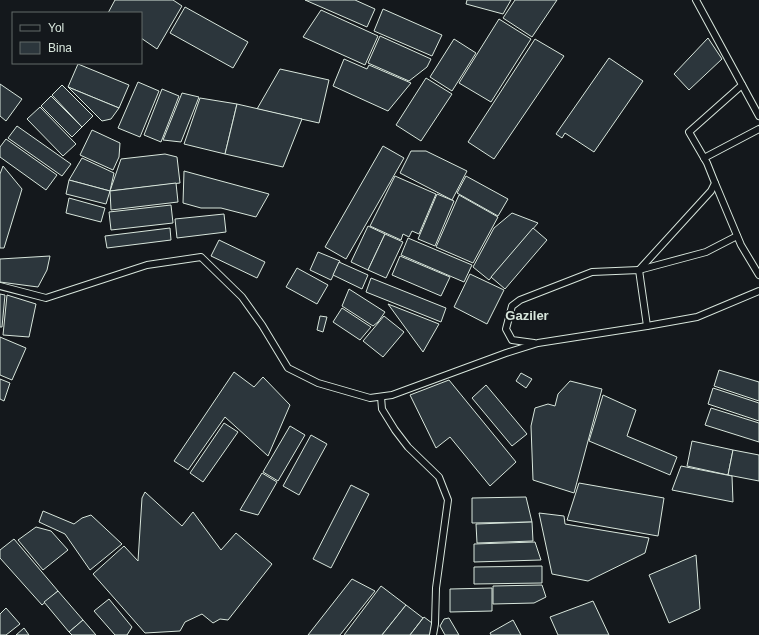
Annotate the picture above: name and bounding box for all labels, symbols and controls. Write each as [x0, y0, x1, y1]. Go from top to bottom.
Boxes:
legend [12, 12, 142, 64]
text: Yol [48, 21, 64, 35]
text: Bina [48, 41, 72, 55]
district label: Gaziler [505, 308, 549, 323]

